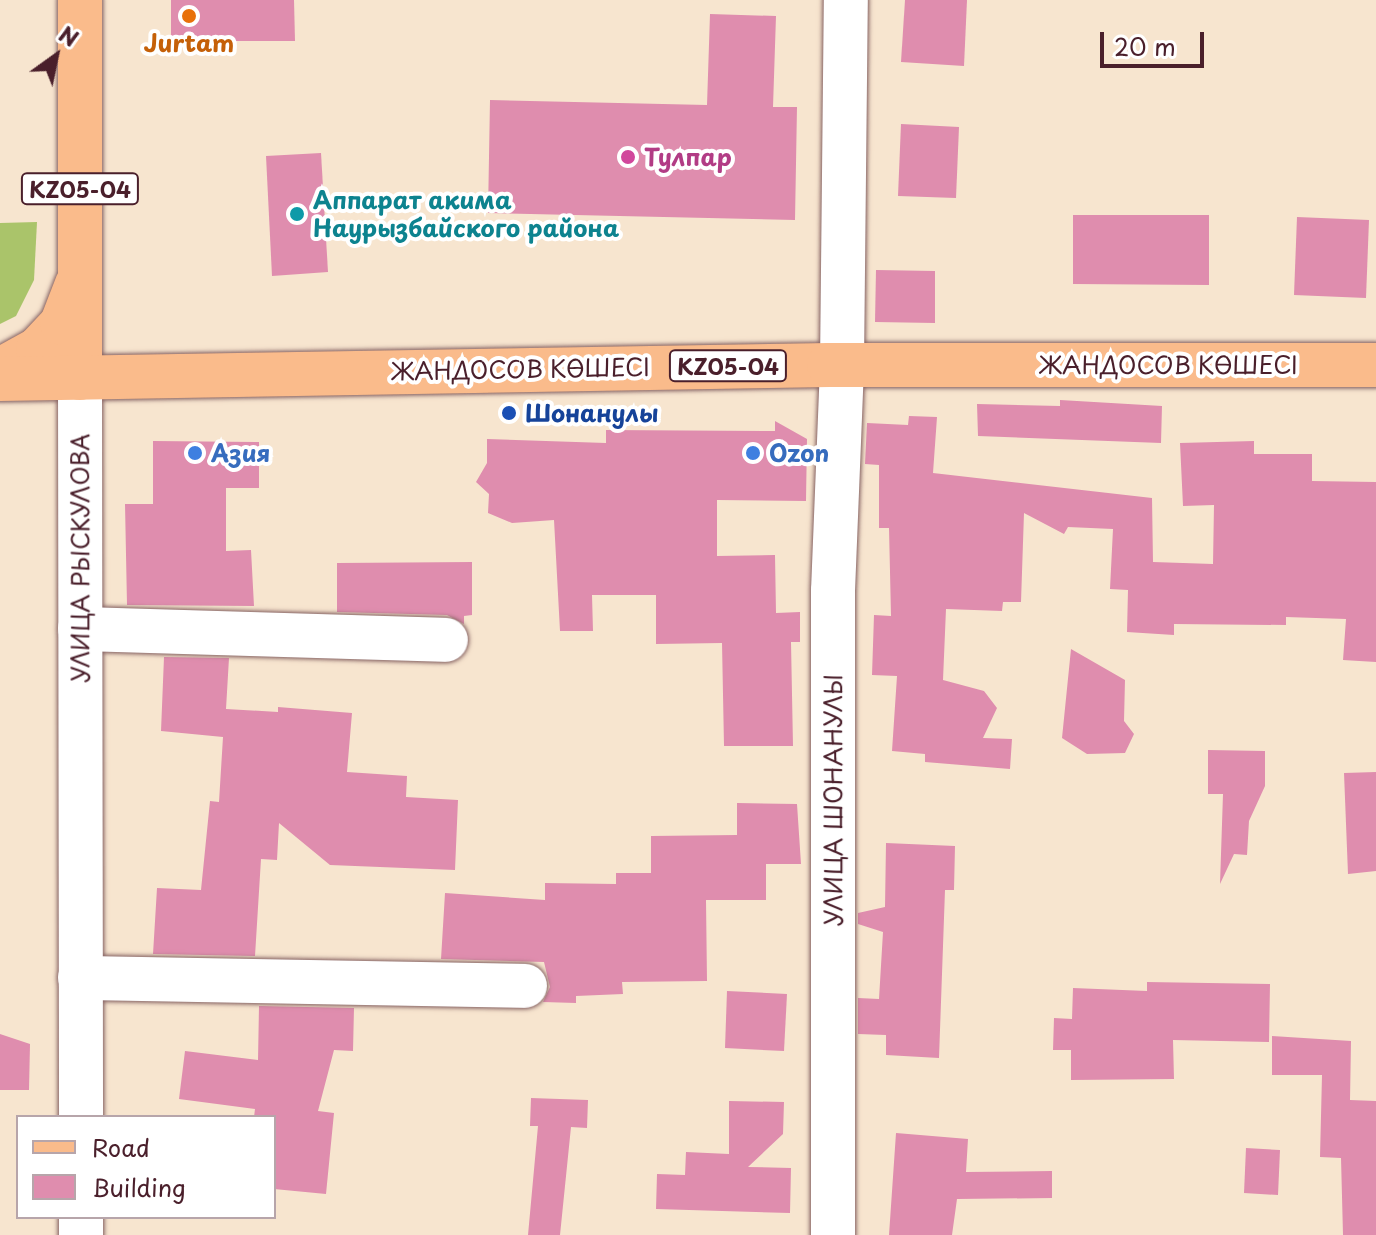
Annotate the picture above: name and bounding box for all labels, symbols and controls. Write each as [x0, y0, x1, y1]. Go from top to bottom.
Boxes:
marker: Jurtam [180, 7, 198, 25]
north arrow [16, 16, 96, 96]
scale bar [1104, 16, 1208, 66]
text: N [53, 17, 86, 54]
text: 20 m [1114, 28, 1176, 64]
place label: Jurtam [144, 29, 234, 57]
place label: Тулпар [644, 143, 732, 171]
marker: Тулпар [619, 148, 637, 166]
road number: KZ05-04 [20, 171, 140, 207]
place label: Аппарат акима Наурызбайского района [313, 186, 619, 242]
marker: Аппарат акима Наурызбайского района [288, 205, 306, 223]
road number: KZ05-04 [668, 348, 788, 384]
street label: ЖАНДОСОВ КӨШЕСІ [1039, 351, 1297, 379]
street label: ЖАНДОСОВ КӨШЕСІ [390, 352, 650, 386]
place label: Шонанулы [525, 399, 659, 427]
marker: Шонанулы [500, 404, 518, 422]
street label: УЛИЦА РЫСКУЛОВА [66, 433, 94, 683]
place label: Азия [211, 439, 270, 467]
place label: Ozon [769, 439, 829, 467]
marker: Азия [186, 444, 204, 462]
marker: Ozon [744, 444, 762, 462]
street label: УЛИЦА ШОНАНУЛЫ [819, 673, 847, 927]
legend [16, 1115, 276, 1219]
text: Road [92, 1129, 150, 1165]
text: Building [92, 1169, 186, 1205]

